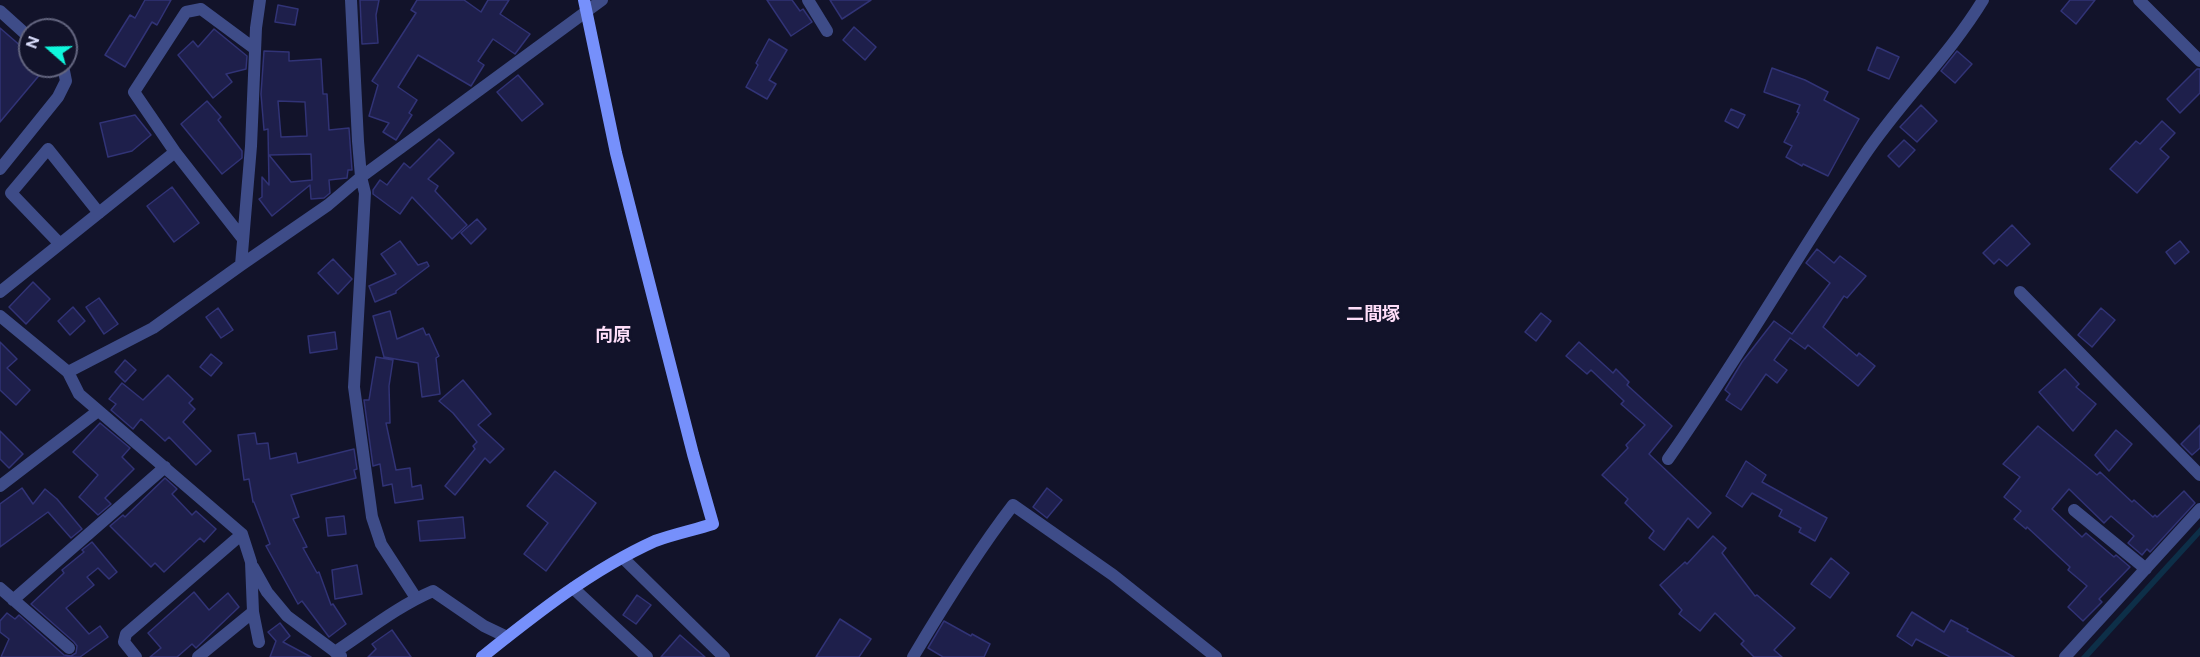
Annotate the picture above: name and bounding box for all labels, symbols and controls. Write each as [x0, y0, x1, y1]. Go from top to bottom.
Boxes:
north arrow [18, 18, 78, 78]
text: N [21, 33, 44, 51]
district label: 二間塚 [1346, 304, 1400, 326]
district label: 向原 [595, 325, 631, 347]

